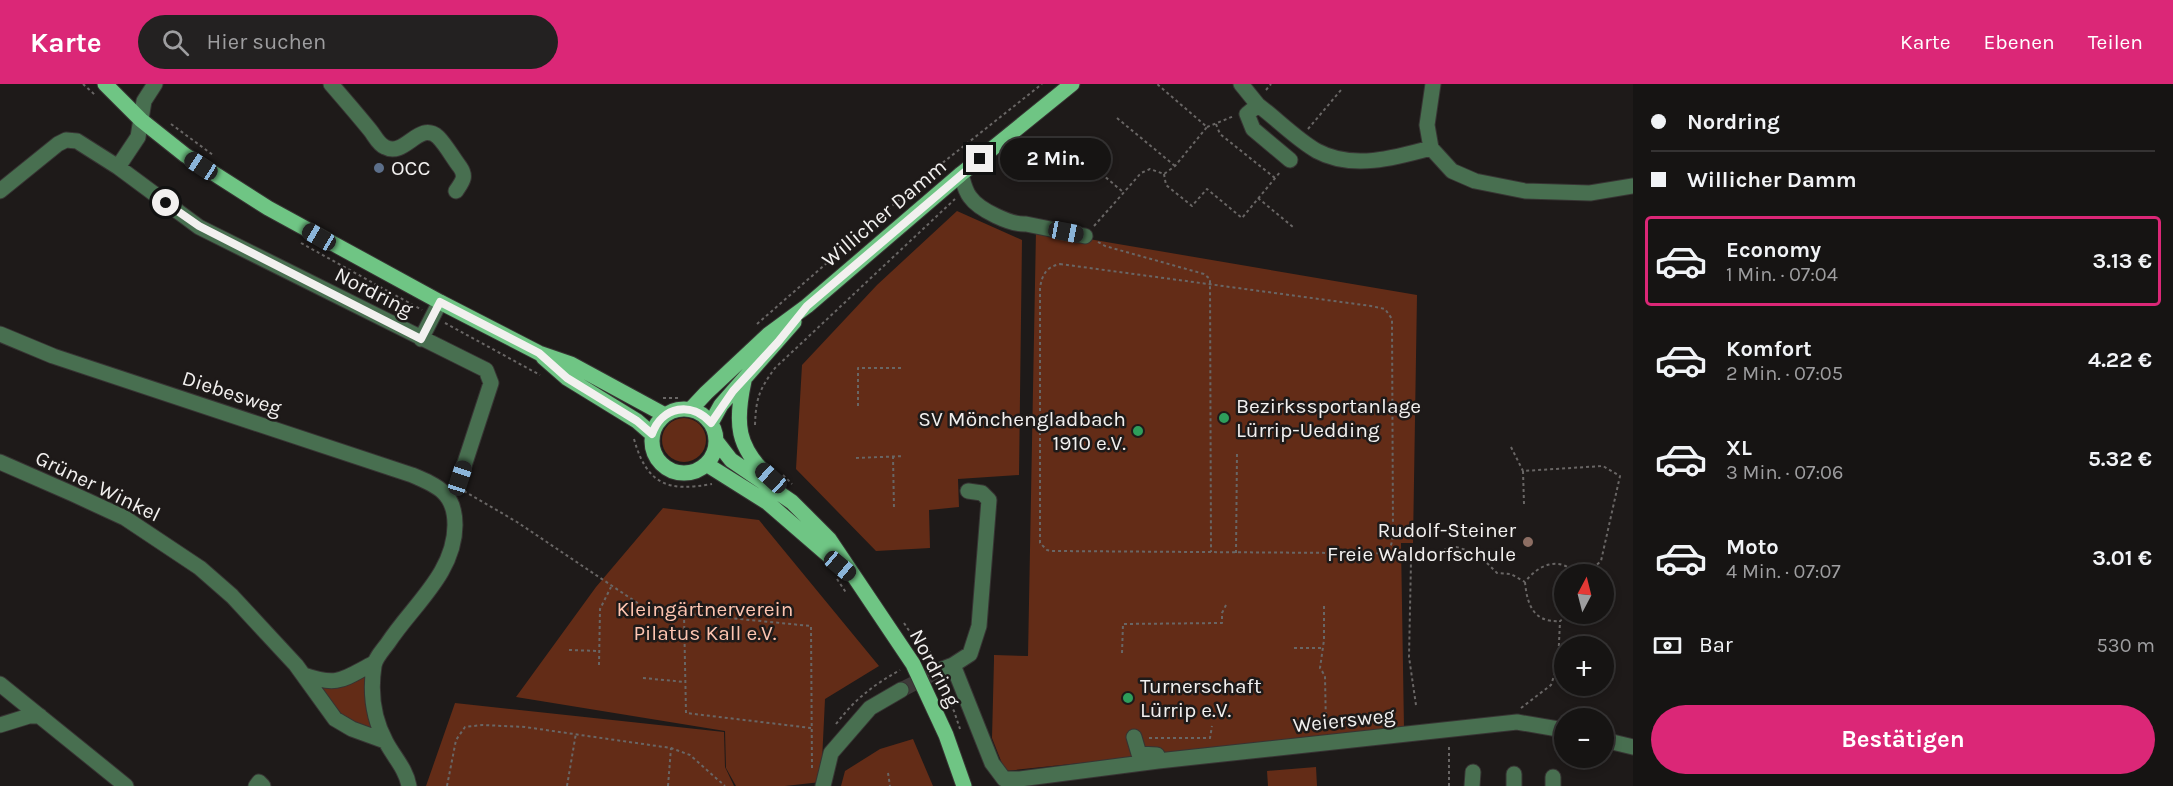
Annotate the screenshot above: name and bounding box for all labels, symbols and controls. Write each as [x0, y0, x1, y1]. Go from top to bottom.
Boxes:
search box [138, 15, 558, 69]
text: Karte [30, 26, 102, 59]
icon: search [159, 26, 192, 59]
text: Hier suchen [207, 29, 326, 55]
text: Karte [1900, 30, 1951, 54]
text: Ebenen [1984, 30, 2055, 54]
text: Teilen [2088, 30, 2143, 54]
text: Nordring [1687, 109, 1780, 135]
callout: 2 Min. [1001, 138, 1112, 180]
route end [966, 145, 993, 172]
text: 2 Min. [1027, 147, 1084, 170]
car [181, 149, 221, 183]
street label: Willicher Damm [817, 154, 951, 272]
place label: OCC [391, 156, 430, 180]
marker: OCC [372, 161, 386, 175]
text: Willicher Damm [1687, 167, 1857, 193]
route start [152, 189, 179, 216]
car [299, 220, 339, 254]
car [1047, 220, 1085, 244]
icon: car [1654, 234, 1708, 288]
text: Economy [1726, 237, 1821, 263]
text: 3.13 € [2093, 248, 2152, 274]
street label: Nordring [331, 262, 417, 322]
text: 1 Min. · 07:04 [1726, 263, 1838, 286]
icon: car [1654, 333, 1708, 387]
text: Komfort [1726, 336, 1812, 362]
text: 4.22 € [2088, 347, 2152, 373]
text: 2 Min. · 07:05 [1726, 362, 1843, 385]
street label: Diebesweg [179, 366, 285, 420]
place label: Bezirkssportanlage Lürrip-Uedding [1236, 394, 1421, 442]
place label: SV Mönchengladbach 1910 e.V. [918, 407, 1126, 455]
marker: Bezirkssportanlage Lürrip-Uedding [1217, 411, 1231, 425]
marker: SV Mönchengladbach 1910 e.V. [1131, 424, 1145, 438]
icon: car [1654, 432, 1708, 486]
text: XL [1726, 435, 1752, 461]
street label: Grüner Winkel [32, 445, 164, 527]
text: 5.32 € [2088, 446, 2152, 472]
car [446, 458, 474, 498]
car [752, 459, 790, 497]
text: 3 Min. · 07:06 [1726, 461, 1843, 484]
place label: Rudolf-Steiner Freie Waldorfschule [1327, 518, 1516, 566]
icon: car [1654, 531, 1708, 585]
text: Moto [1726, 534, 1779, 560]
marker: Rudolf-Steiner Freie Waldorfschule [1521, 535, 1535, 549]
text: 3.01 € [2092, 545, 2152, 571]
car [820, 548, 860, 584]
text: 4 Min. · 07:07 [1726, 560, 1841, 583]
north arrow [1554, 564, 1614, 624]
map controls [1554, 564, 1614, 768]
park label: Kleingärtnerverein Pilatus Kall e.V. [617, 597, 793, 645]
street label: Nordring [905, 625, 965, 711]
icon: cash [1651, 629, 1684, 662]
text: Bar [1699, 632, 1733, 658]
text: 530 m [2097, 634, 2155, 657]
button: + [1554, 636, 1614, 696]
place label: Turnerschaft Lürrip e.V. [1140, 674, 1262, 722]
marker: Turnerschaft Lürrip e.V. [1121, 691, 1135, 705]
street label: Weiersweg [1292, 703, 1396, 737]
button: Bestätigen [1651, 705, 2155, 774]
button: − [1554, 708, 1614, 768]

